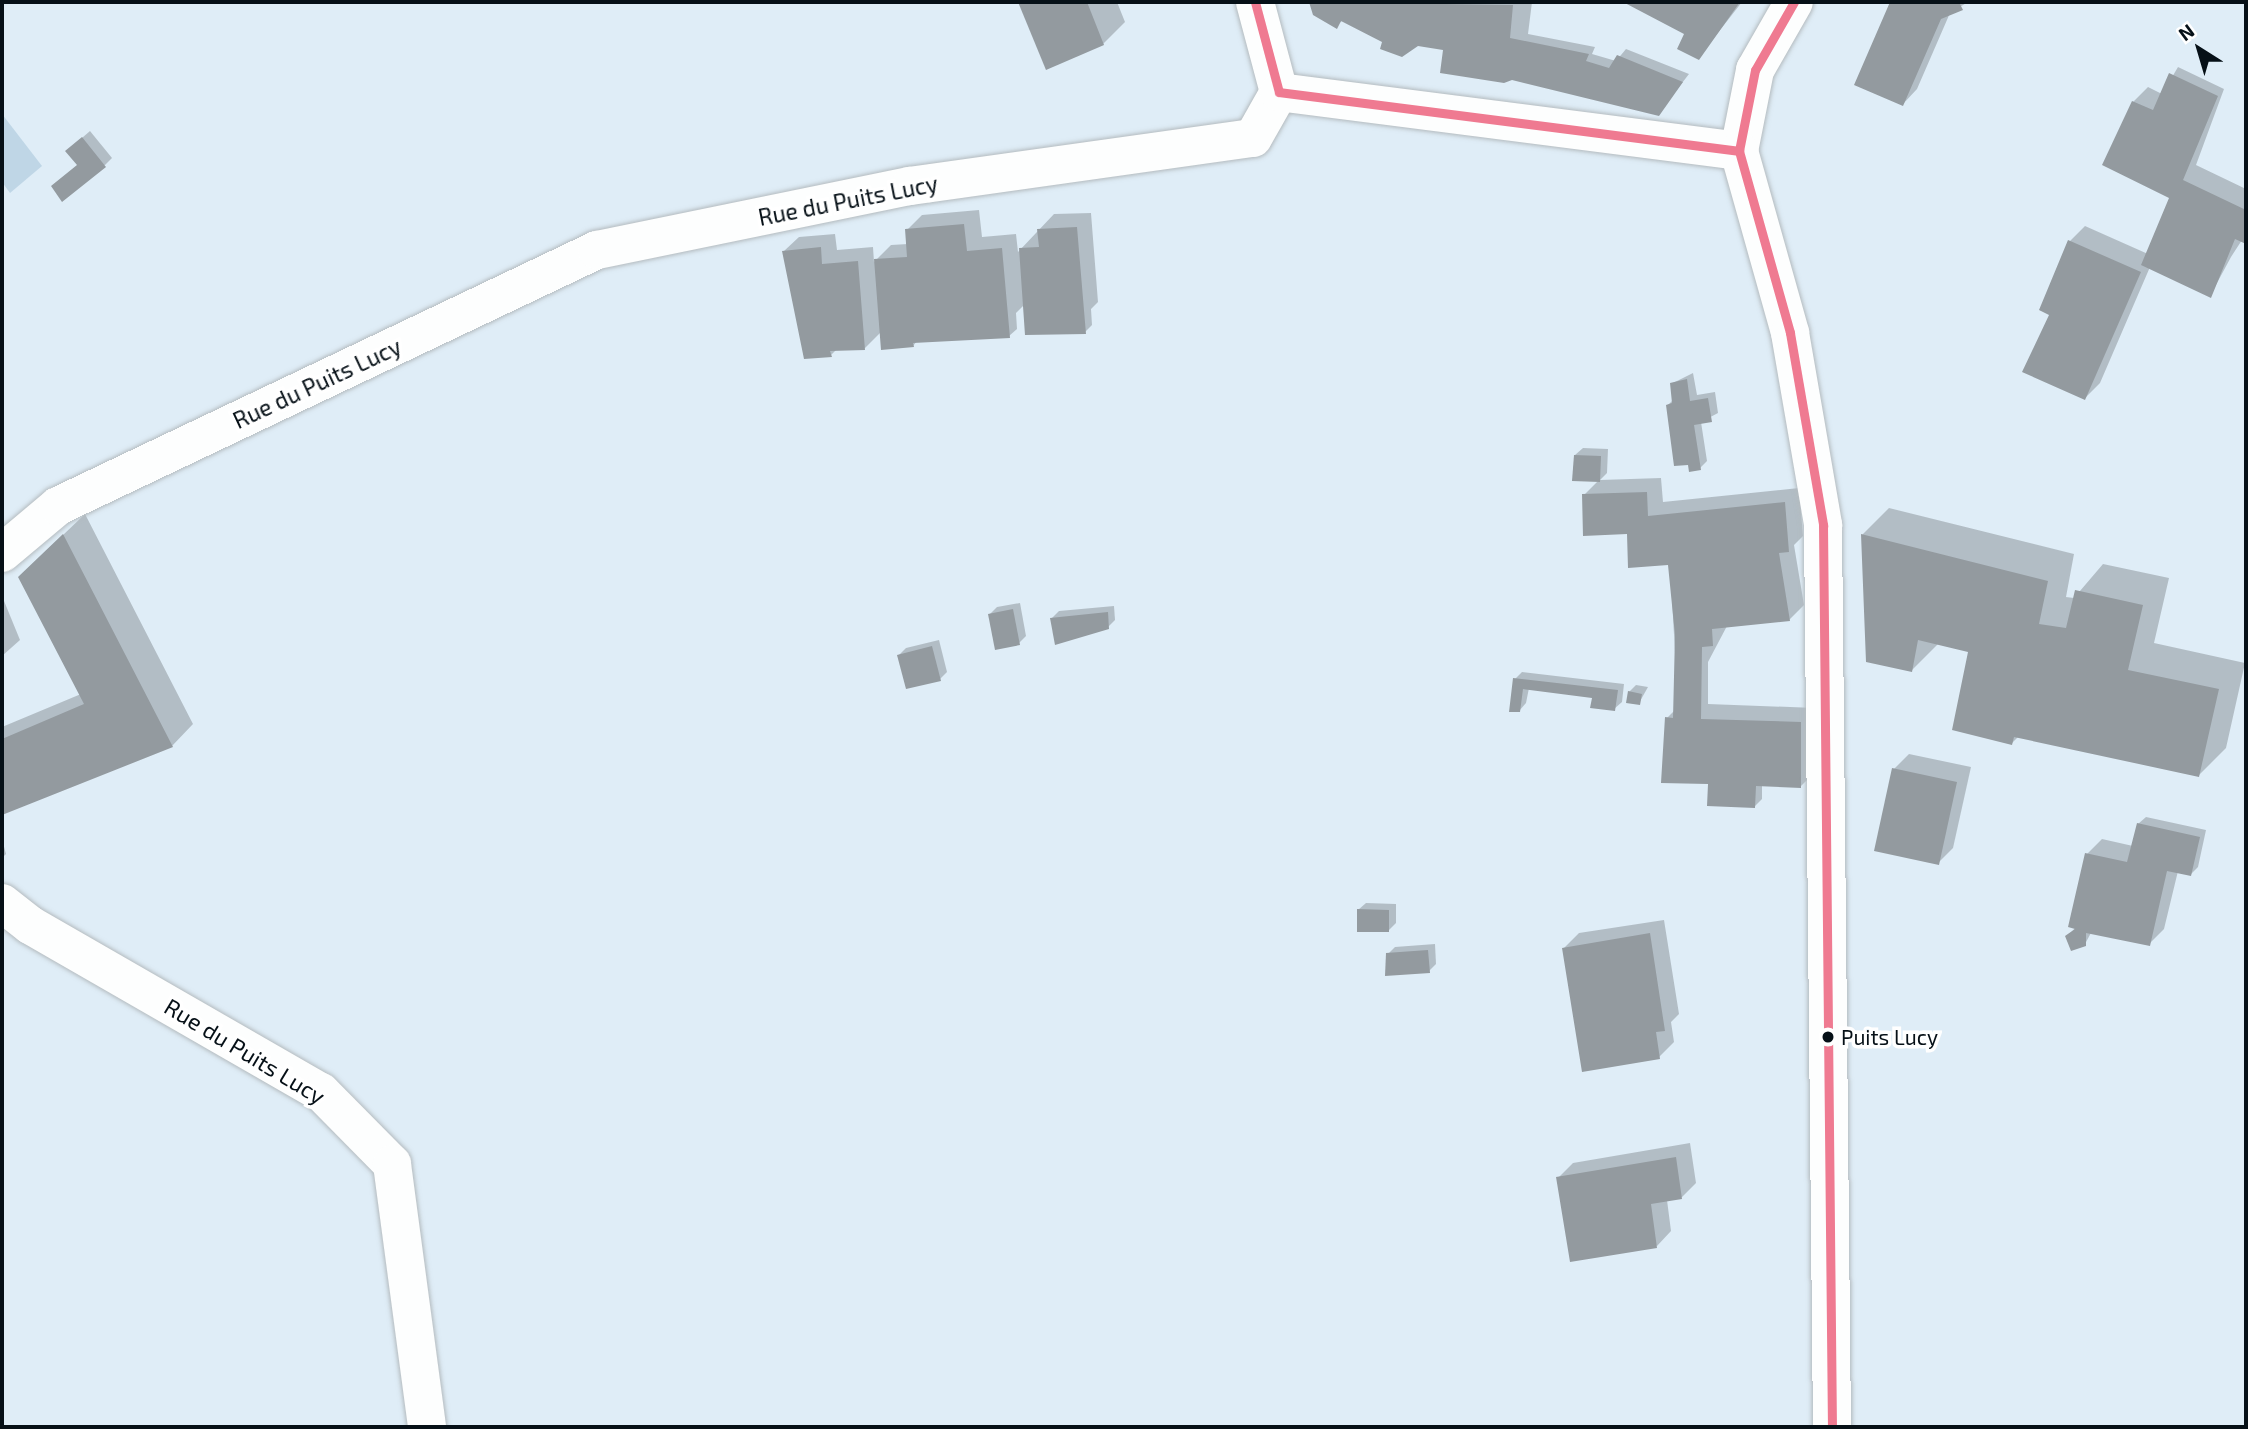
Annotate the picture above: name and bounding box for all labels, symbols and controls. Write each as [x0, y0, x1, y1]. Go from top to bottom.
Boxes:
north arrow [2164, 14, 2234, 84]
text: N [2174, 19, 2198, 45]
street label: Rue du Puits Lucy [756, 169, 940, 231]
street label: Rue du Puits Lucy [228, 332, 406, 434]
street label: Rue du Puits Lucy [160, 992, 330, 1110]
place label: Puits Lucy [1841, 1024, 1938, 1050]
marker: Puits Lucy [1821, 1030, 1835, 1044]

